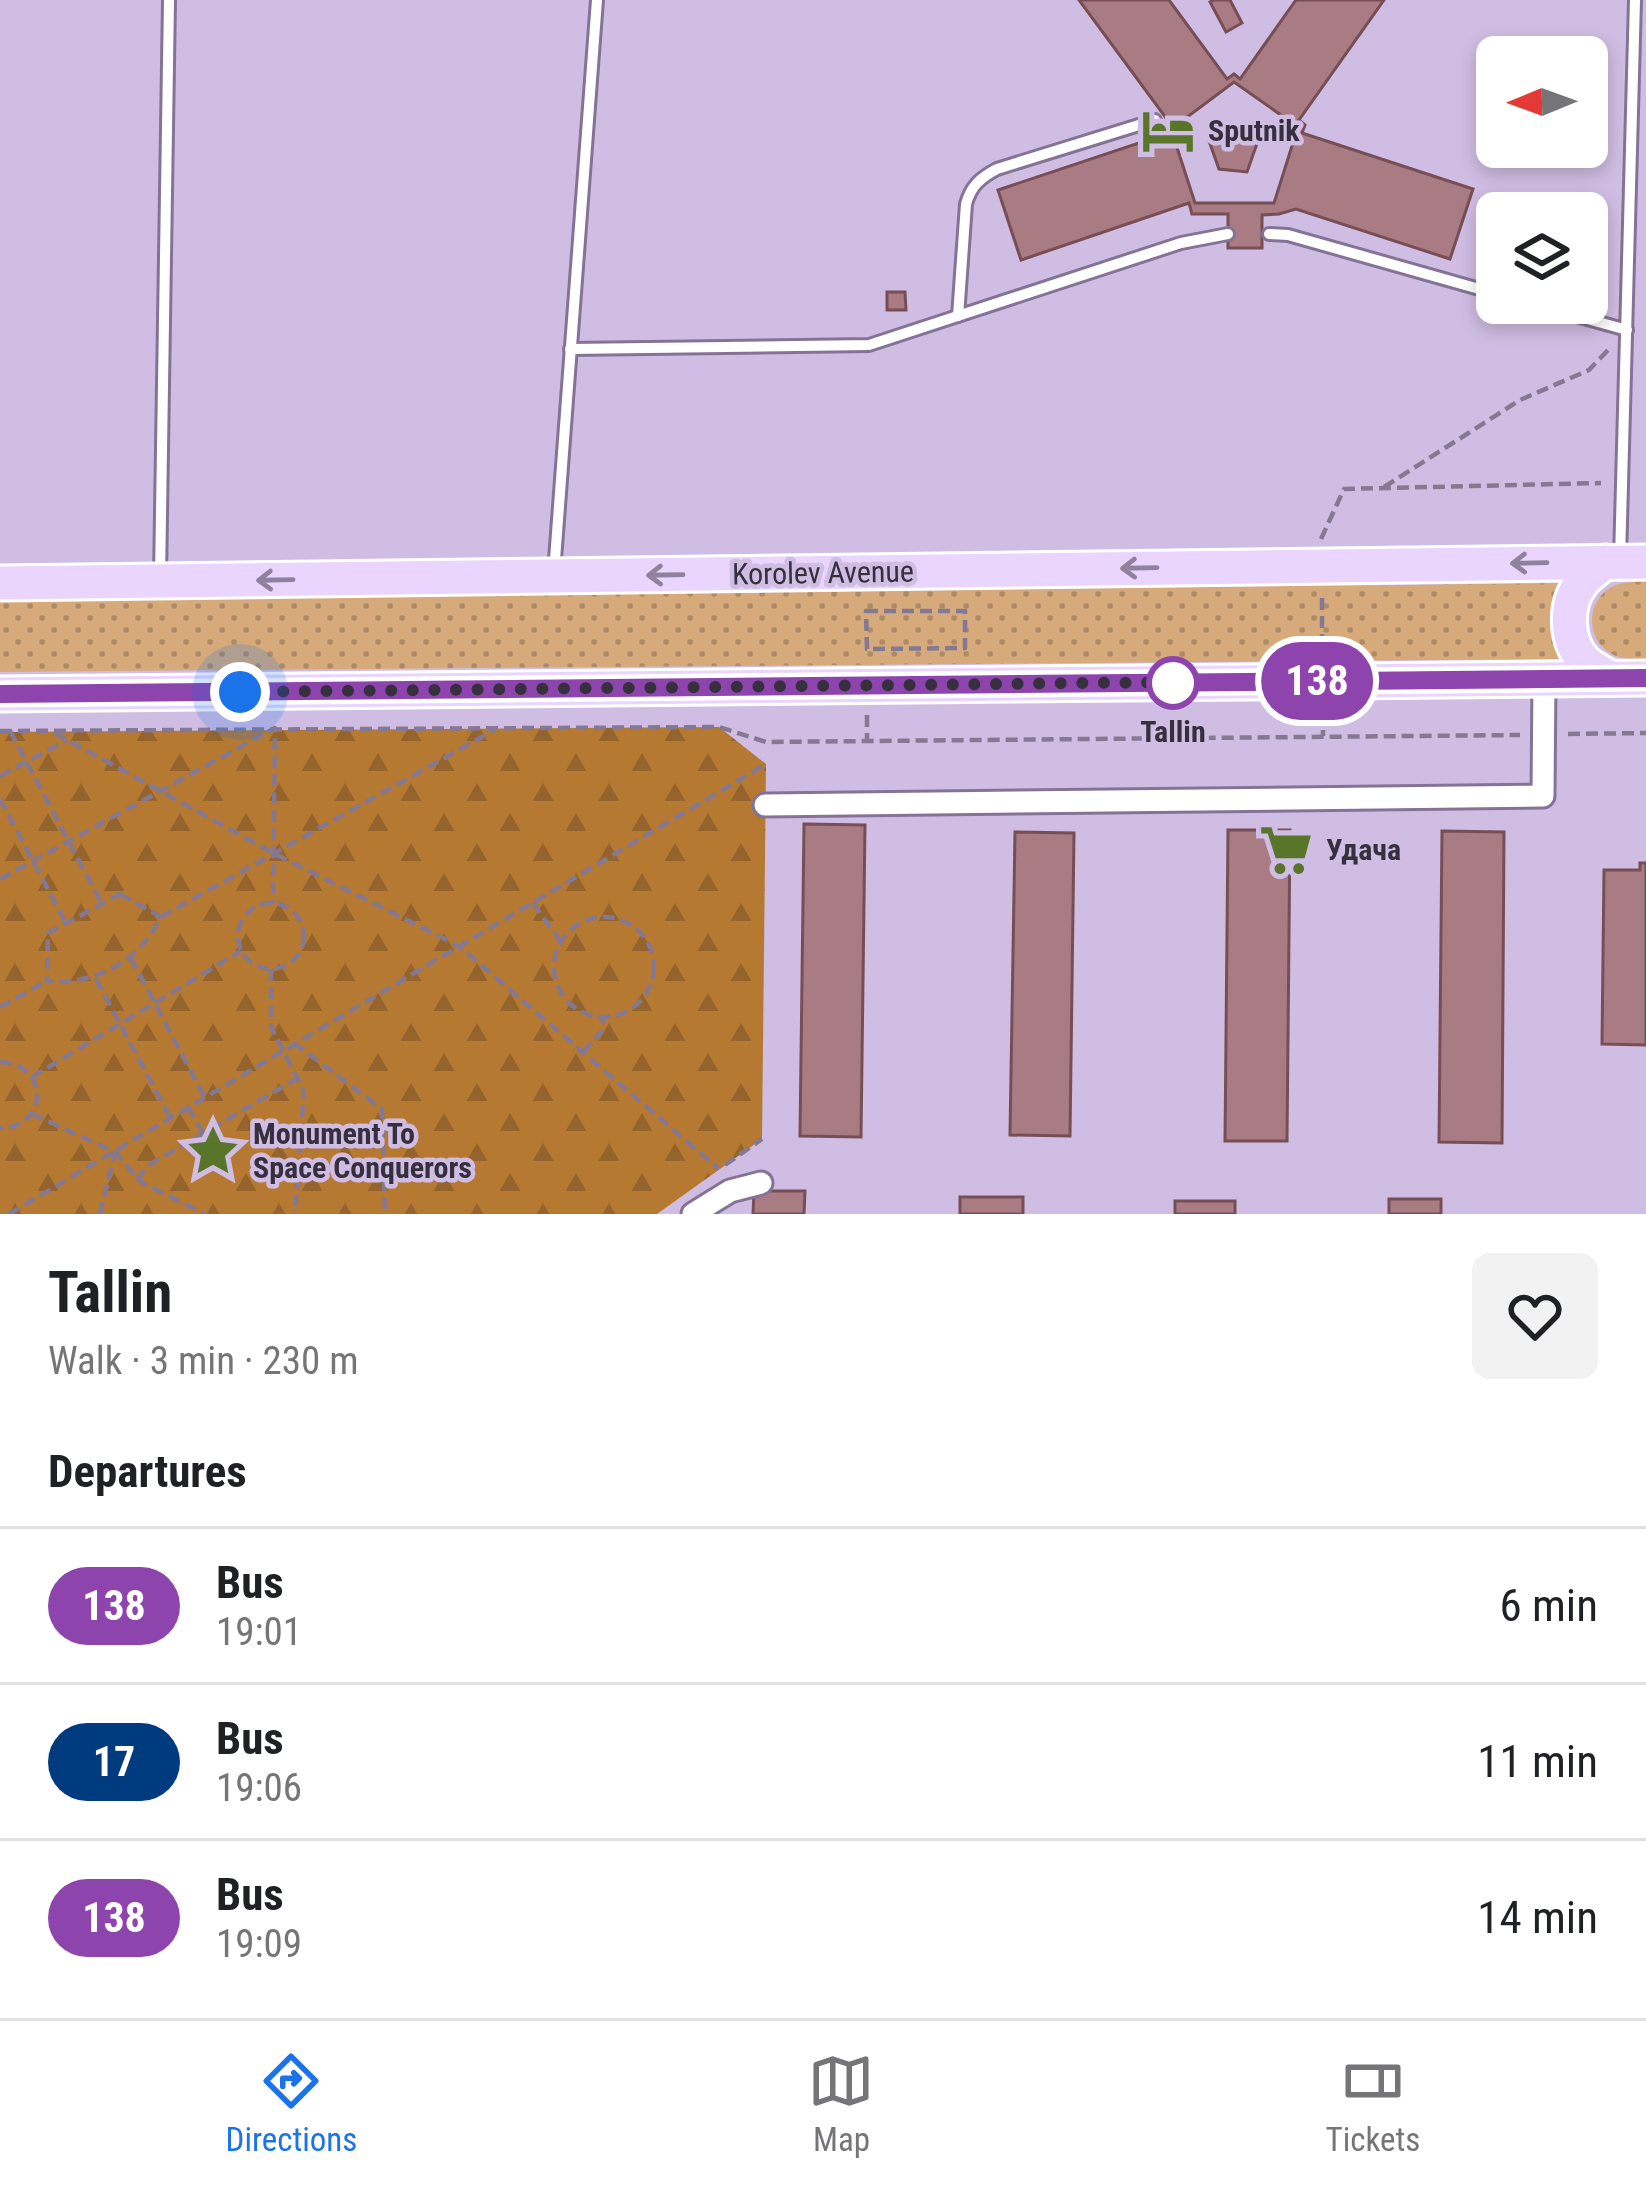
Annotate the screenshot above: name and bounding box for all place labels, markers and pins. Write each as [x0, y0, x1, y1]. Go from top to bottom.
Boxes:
hotel icon: Sputnik [1139, 102, 1197, 160]
place label: Sputnik [1208, 113, 1300, 148]
marker: Tallin [1148, 658, 1198, 708]
place label: Tallin [1140, 714, 1206, 749]
supermarket icon: Удача [1257, 821, 1315, 879]
place label: Удача [1326, 832, 1401, 867]
place label: Monument To Space Conquerors [253, 1116, 472, 1185]
place icon: Monument To Space Conquerors [184, 1122, 242, 1180]

